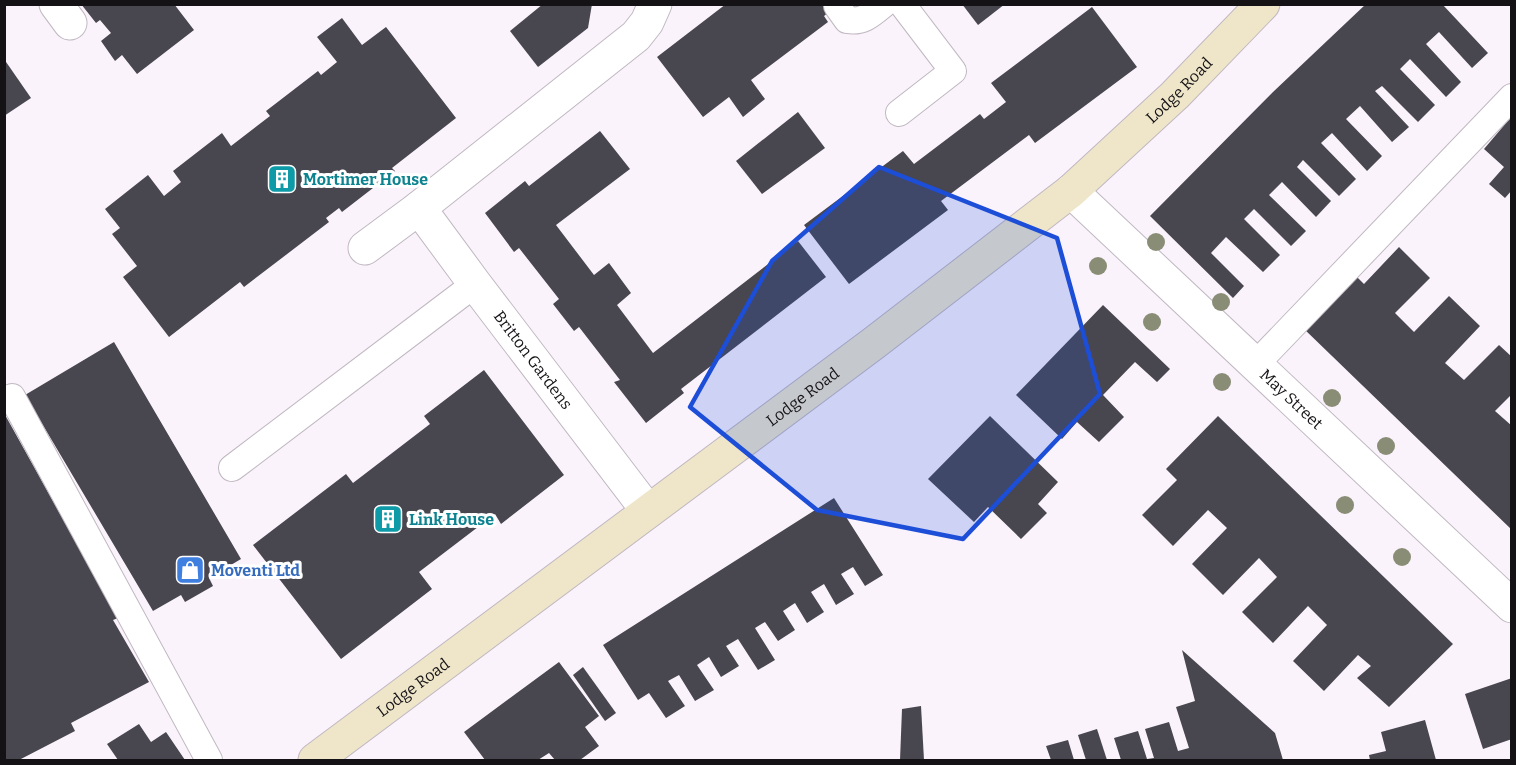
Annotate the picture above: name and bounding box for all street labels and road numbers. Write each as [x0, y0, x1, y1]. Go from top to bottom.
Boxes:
street label: Lodge Road [1142, 53, 1216, 127]
street label: Britton Gardens [490, 307, 576, 413]
street label: Lodge Road [762, 363, 843, 430]
street label: May Street [1256, 365, 1327, 433]
street label: Lodge Road [373, 654, 453, 720]

